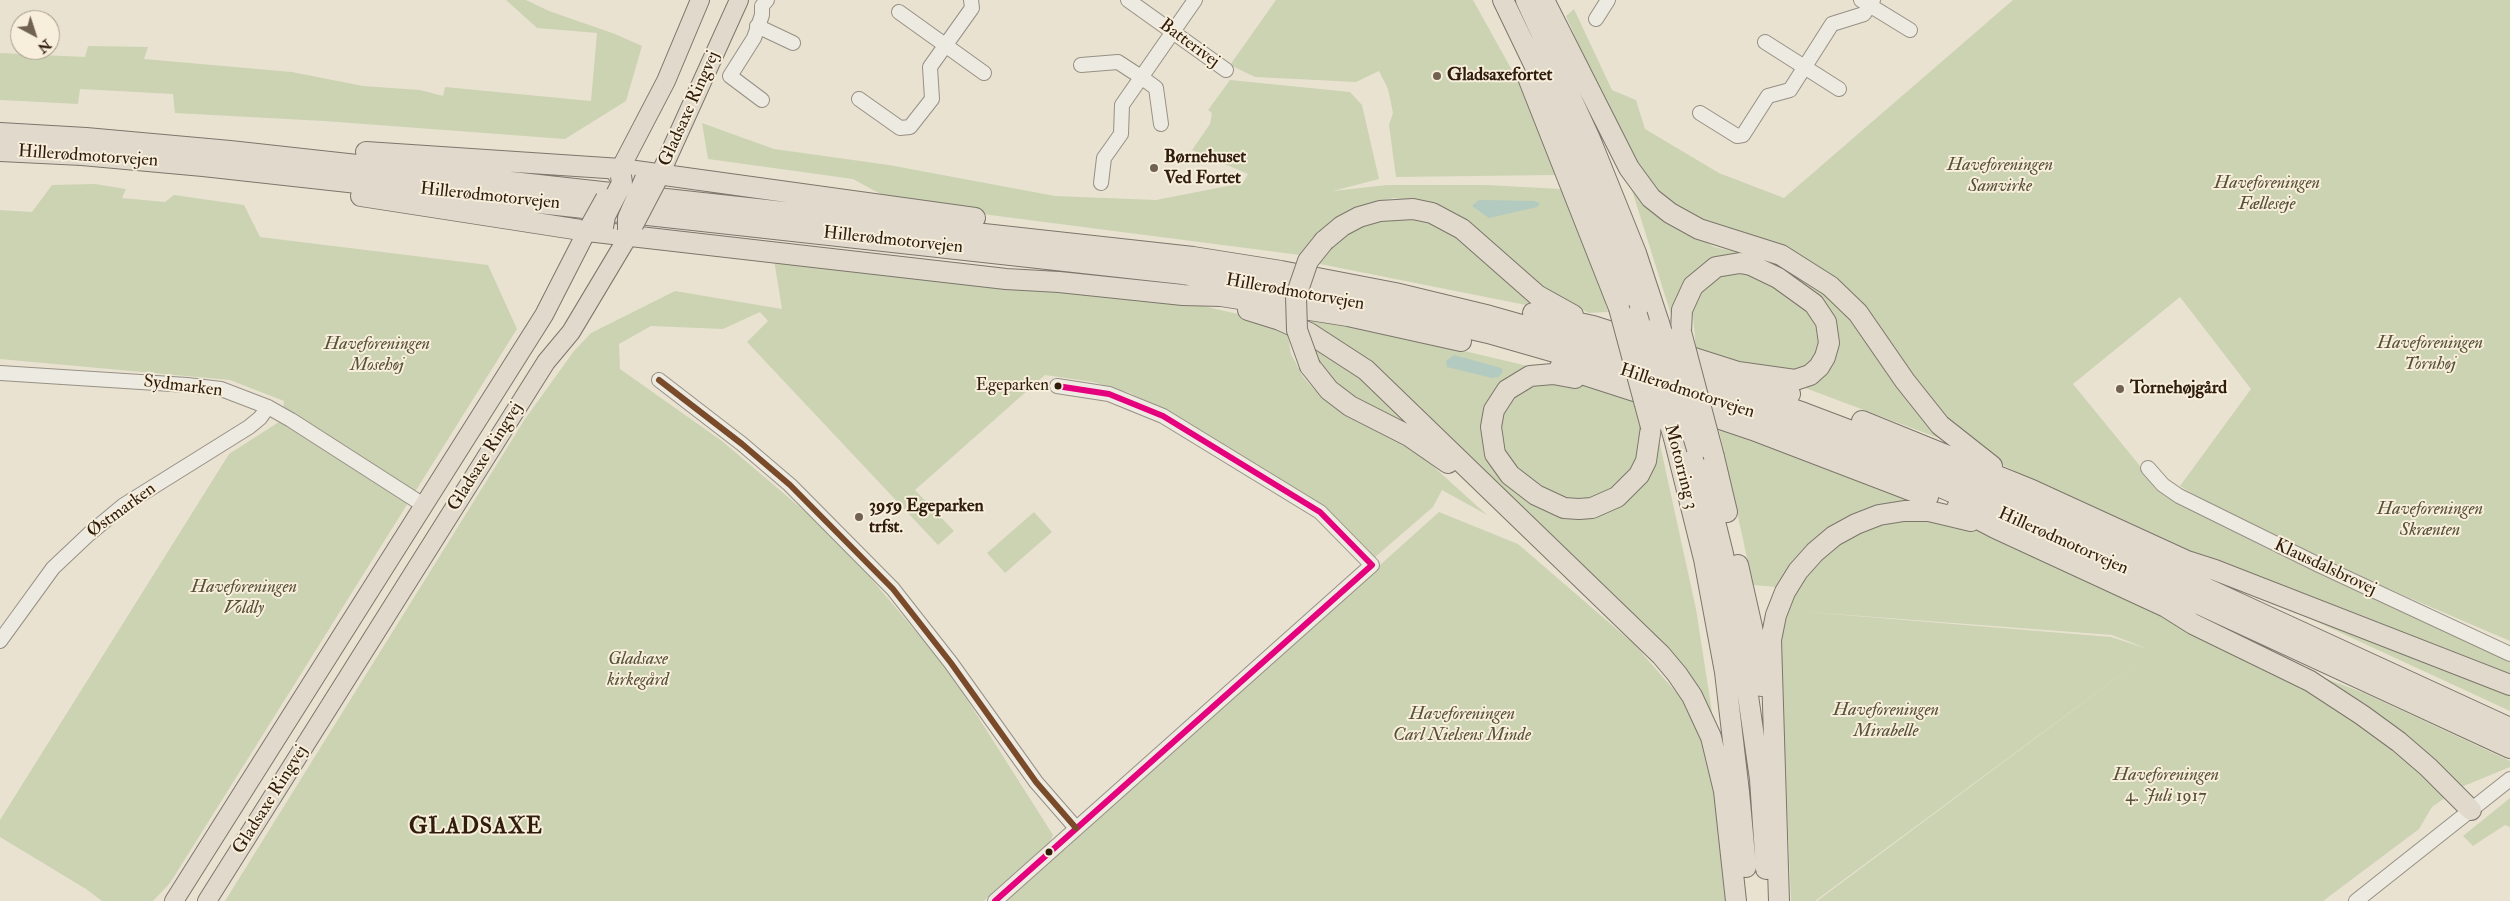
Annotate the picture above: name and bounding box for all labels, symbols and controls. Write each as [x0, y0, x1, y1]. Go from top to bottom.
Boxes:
north arrow [10, 10, 60, 60]
street label: Batterivej [1155, 15, 1223, 73]
text: N [34, 36, 55, 57]
street label: Gladsaxe Ringvej [655, 48, 725, 170]
place label: Gladsaxefortet [1447, 65, 1552, 87]
marker: Gladsaxefortet [1431, 70, 1443, 82]
street label: Hillerødmotorvejen [17, 141, 159, 173]
place label: Børnehuset Ved Fortet [1164, 147, 1246, 190]
park label: Haveforeningen Samvirke [1947, 155, 2053, 198]
marker: Børnehuset Ved Fortet [1148, 162, 1160, 174]
park label: Haveforeningen Fælleseje [2214, 173, 2320, 215]
street label: Hillerødmotorvejen [419, 179, 561, 215]
street label: Hillerødmotorvejen [822, 223, 964, 259]
street label: Hillerødmotorvejen [1224, 270, 1366, 316]
park label: Haveforeningen Tornhøj [2377, 333, 2483, 376]
park label: Haveforeningen Mosehøj [324, 334, 430, 376]
street label: Hillerødmotorvejen [1617, 360, 1757, 424]
street label: Sydmarken [142, 371, 224, 403]
place label: Egeparken [976, 376, 1049, 396]
place label: Tornehøjgård [2130, 378, 2227, 400]
marker: Egeparken [1053, 381, 1063, 391]
marker: Tornehøjgård [2114, 383, 2126, 395]
street label: Gladsaxe Ringvej [444, 399, 528, 515]
street label: Motorring 3 [1658, 422, 1702, 512]
street label: Østmarken [83, 479, 161, 543]
place label: 3959 Egeparken trfst. [869, 496, 984, 538]
park label: Haveforeningen Skrænten [2377, 499, 2483, 542]
street label: Hillerødmotorvejen [1994, 504, 2132, 580]
marker: 3959 Egeparken trfst. [853, 511, 865, 523]
street label: Klausdalsbrovej [2270, 535, 2380, 601]
park label: Haveforeningen Voldly [191, 577, 297, 620]
park label: Gladsaxe kirkegård [607, 649, 669, 692]
park label: Haveforeningen Mirabelle [1833, 700, 1939, 742]
park label: Haveforeningen Carl Nielsens Minde [1393, 704, 1531, 746]
street label: Gladsaxe Ringvej [229, 742, 313, 858]
park label: Haveforeningen 4. Juli 1917 [2113, 765, 2219, 808]
district label: GLADSAXE [408, 815, 544, 841]
unlabelled marker [1044, 847, 1054, 857]

